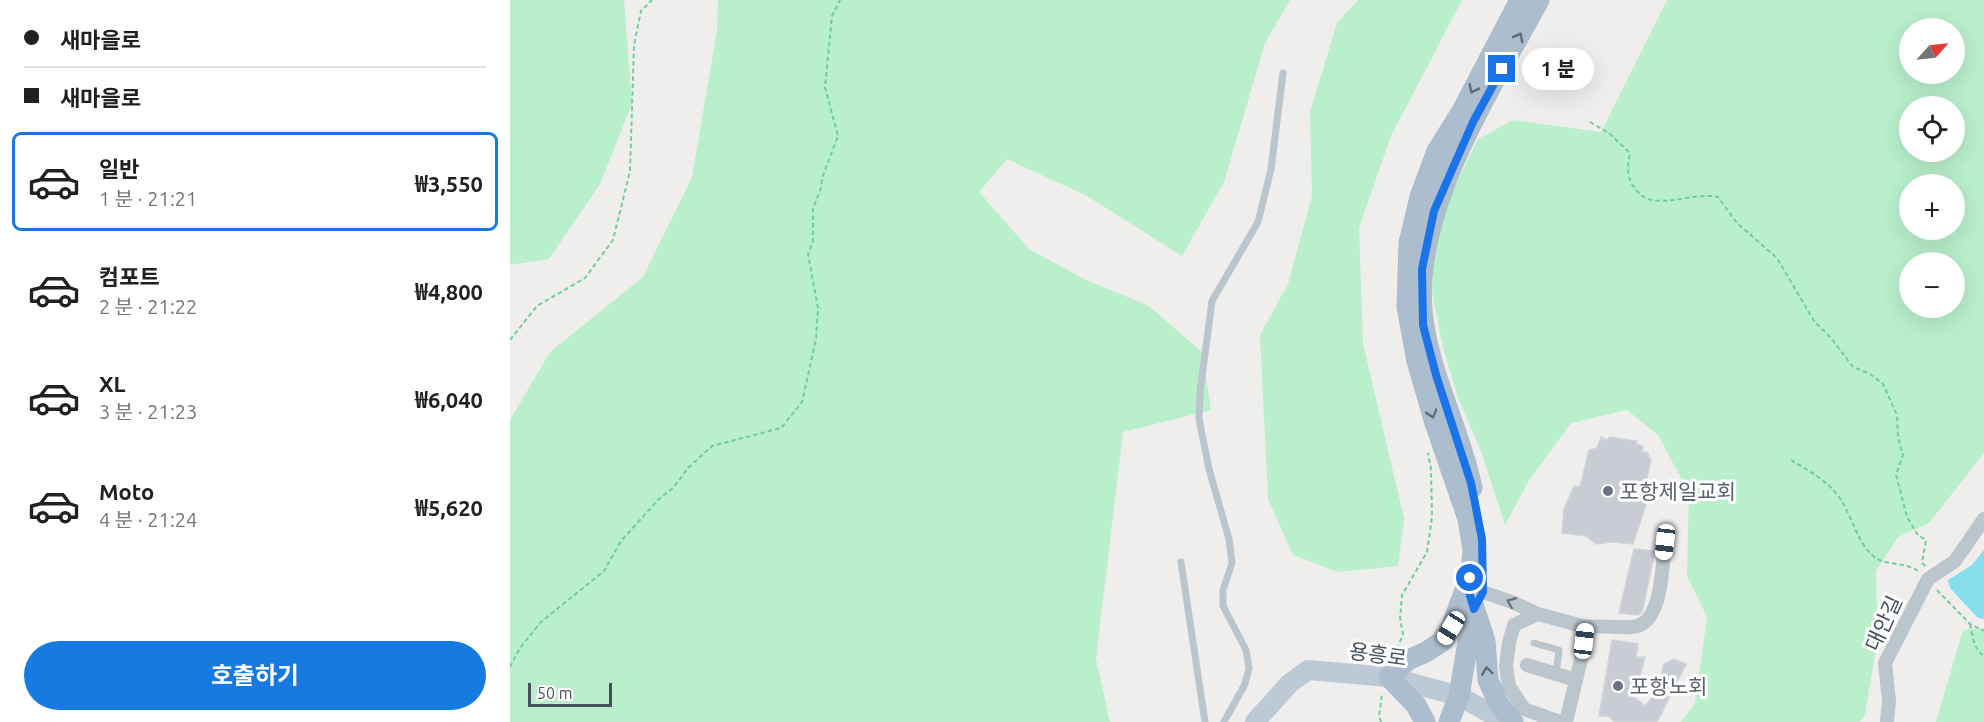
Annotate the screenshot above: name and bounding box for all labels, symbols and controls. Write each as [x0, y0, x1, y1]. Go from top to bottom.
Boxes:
north arrow [1899, 18, 1965, 84]
map controls [1899, 18, 1965, 318]
text: 새마을로 [60, 27, 141, 52]
one-way arrow [1512, 32, 1523, 43]
callout: 1 분 [1523, 48, 1595, 90]
route end [1488, 55, 1515, 82]
text: 1 분 [1541, 57, 1575, 80]
one-way arrow [1469, 82, 1480, 93]
text: 새마을로 [60, 85, 141, 110]
button: locate [1899, 96, 1965, 162]
icon: car [27, 155, 81, 209]
text: 일반 [99, 156, 139, 181]
text: ₩3,550 [415, 171, 483, 196]
button: + [1899, 174, 1965, 240]
text: 1 분 · 21:21 [99, 187, 197, 210]
button: − [1899, 252, 1965, 318]
icon: car [27, 263, 81, 317]
text: 컴포트 [99, 264, 160, 289]
text: ₩4,800 [415, 279, 483, 304]
text: 2 분 · 21:22 [99, 295, 197, 318]
icon: car [27, 371, 81, 425]
text: XL [99, 371, 126, 396]
text: ₩6,040 [415, 387, 483, 412]
text: 3 분 · 21:23 [99, 400, 197, 423]
one-way arrow [1425, 408, 1437, 419]
icon: car [27, 479, 81, 533]
text: Moto [99, 479, 154, 504]
place label: 포항제일교회 [1620, 479, 1736, 503]
marker: 포항제일교회 [1601, 484, 1615, 498]
text: ₩5,620 [415, 495, 483, 520]
text: 4 분 · 21:24 [99, 508, 197, 531]
car [1654, 523, 1676, 561]
route start [1456, 564, 1483, 591]
street label: 대안길 [1860, 592, 1906, 654]
one-way arrow [1506, 597, 1517, 609]
car [1434, 608, 1468, 648]
car [1573, 622, 1595, 660]
street label: 용흥로 [1348, 638, 1408, 670]
button: 호출하기 [24, 641, 486, 710]
one-way arrow [1482, 666, 1494, 675]
place label: 포항노회 [1630, 674, 1707, 698]
marker: 포항노회 [1611, 679, 1625, 693]
scale bar [528, 680, 612, 708]
text: 50 m [537, 684, 573, 702]

